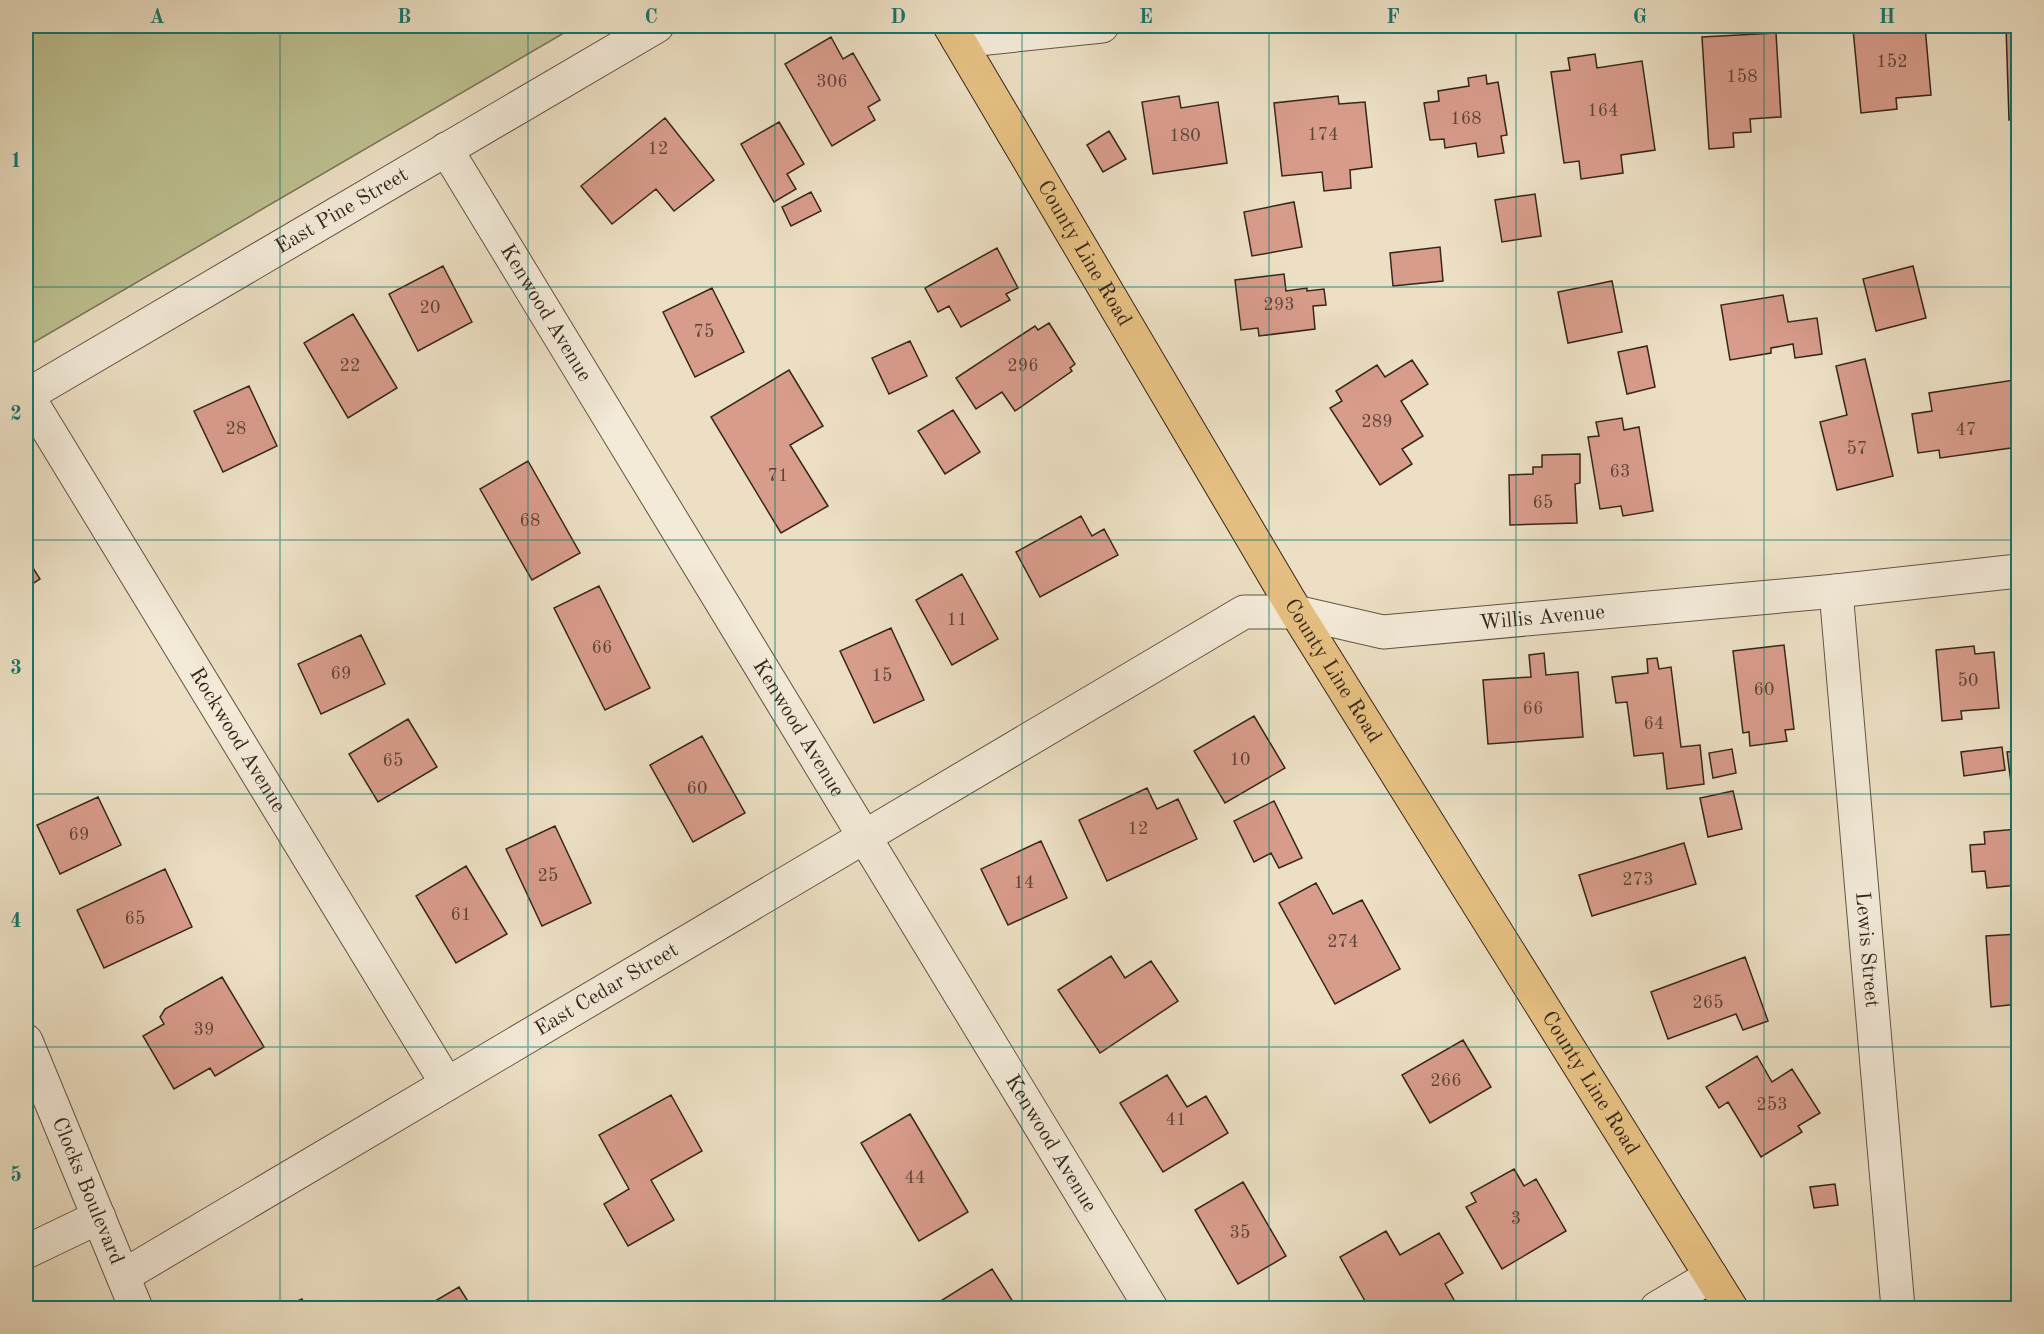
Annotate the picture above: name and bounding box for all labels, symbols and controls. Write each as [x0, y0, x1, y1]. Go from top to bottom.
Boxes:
text: A [149, 8, 165, 28]
text: B [397, 8, 411, 28]
text: C [644, 8, 658, 28]
text: D [890, 8, 906, 28]
text: E [1139, 8, 1153, 28]
text: F [1386, 8, 1400, 28]
text: G [1633, 8, 1647, 28]
text: H [1879, 8, 1895, 28]
house number: 152 [1876, 53, 1908, 71]
house number: 158 [1726, 68, 1758, 86]
house number: 306 [816, 73, 848, 91]
house number: 164 [1587, 102, 1619, 120]
house number: 168 [1450, 110, 1482, 128]
house number: 174 [1307, 126, 1339, 144]
house number: 180 [1169, 127, 1201, 145]
house number: 12 [648, 140, 668, 158]
text: 1 [10, 152, 22, 172]
street label: East Pine Street [272, 164, 412, 258]
street label: County Line Road [1033, 177, 1135, 330]
street label: Kenwood Avenue [496, 241, 595, 385]
house number: 293 [1263, 296, 1295, 314]
house number: 20 [420, 299, 440, 317]
house number: 75 [694, 323, 714, 341]
house number: 22 [340, 357, 360, 375]
house number: 296 [1007, 357, 1039, 375]
text: 2 [10, 405, 22, 425]
house number: 289 [1361, 413, 1393, 431]
house number: 28 [226, 420, 246, 438]
house number: 47 [1956, 421, 1976, 439]
house number: 57 [1847, 440, 1867, 458]
house number: 63 [1610, 463, 1630, 481]
house number: 71 [768, 467, 788, 485]
house number: 65 [1533, 494, 1553, 512]
house number: 68 [520, 512, 540, 530]
street label: County Line Road [1280, 595, 1385, 746]
street label: Willis Avenue [1479, 601, 1606, 634]
house number: 11 [947, 611, 967, 629]
house number: 66 [592, 639, 612, 657]
street label: Kenwood Avenue [749, 656, 848, 801]
text: 3 [10, 659, 22, 679]
street label: Rockwood Avenue [185, 664, 289, 816]
house number: 69 [331, 665, 351, 683]
house number: 15 [872, 667, 892, 685]
house number: 50 [1958, 672, 1978, 690]
house number: 60 [1754, 681, 1774, 699]
house number: 66 [1523, 700, 1543, 718]
house number: 64 [1644, 715, 1664, 733]
house number: 10 [1230, 751, 1250, 769]
house number: 65 [383, 752, 403, 770]
house number: 60 [687, 780, 707, 798]
house number: 12 [1128, 820, 1148, 838]
house number: 69 [69, 826, 89, 844]
house number: 25 [538, 867, 558, 885]
house number: 273 [1622, 871, 1654, 889]
house number: 14 [1014, 874, 1034, 892]
street label: Lewis Street [1852, 891, 1882, 1009]
house number: 61 [451, 906, 471, 924]
house number: 65 [125, 910, 145, 928]
text: 4 [10, 912, 22, 932]
house number: 274 [1327, 933, 1359, 951]
street label: East Cedar Street [531, 939, 682, 1040]
house number: 265 [1692, 994, 1724, 1012]
street label: County Line Road [1538, 1008, 1643, 1159]
house number: 39 [194, 1021, 214, 1039]
street label: Kenwood Avenue [1001, 1071, 1101, 1216]
house number: 266 [1430, 1072, 1462, 1090]
house number: 253 [1756, 1096, 1788, 1114]
house number: 41 [1166, 1111, 1186, 1129]
street label: Clocks Boulevard [48, 1114, 127, 1267]
text: 5 [10, 1165, 22, 1186]
house number: 44 [905, 1169, 925, 1187]
house number: 3 [1511, 1210, 1521, 1228]
house number: 35 [1230, 1224, 1250, 1242]

